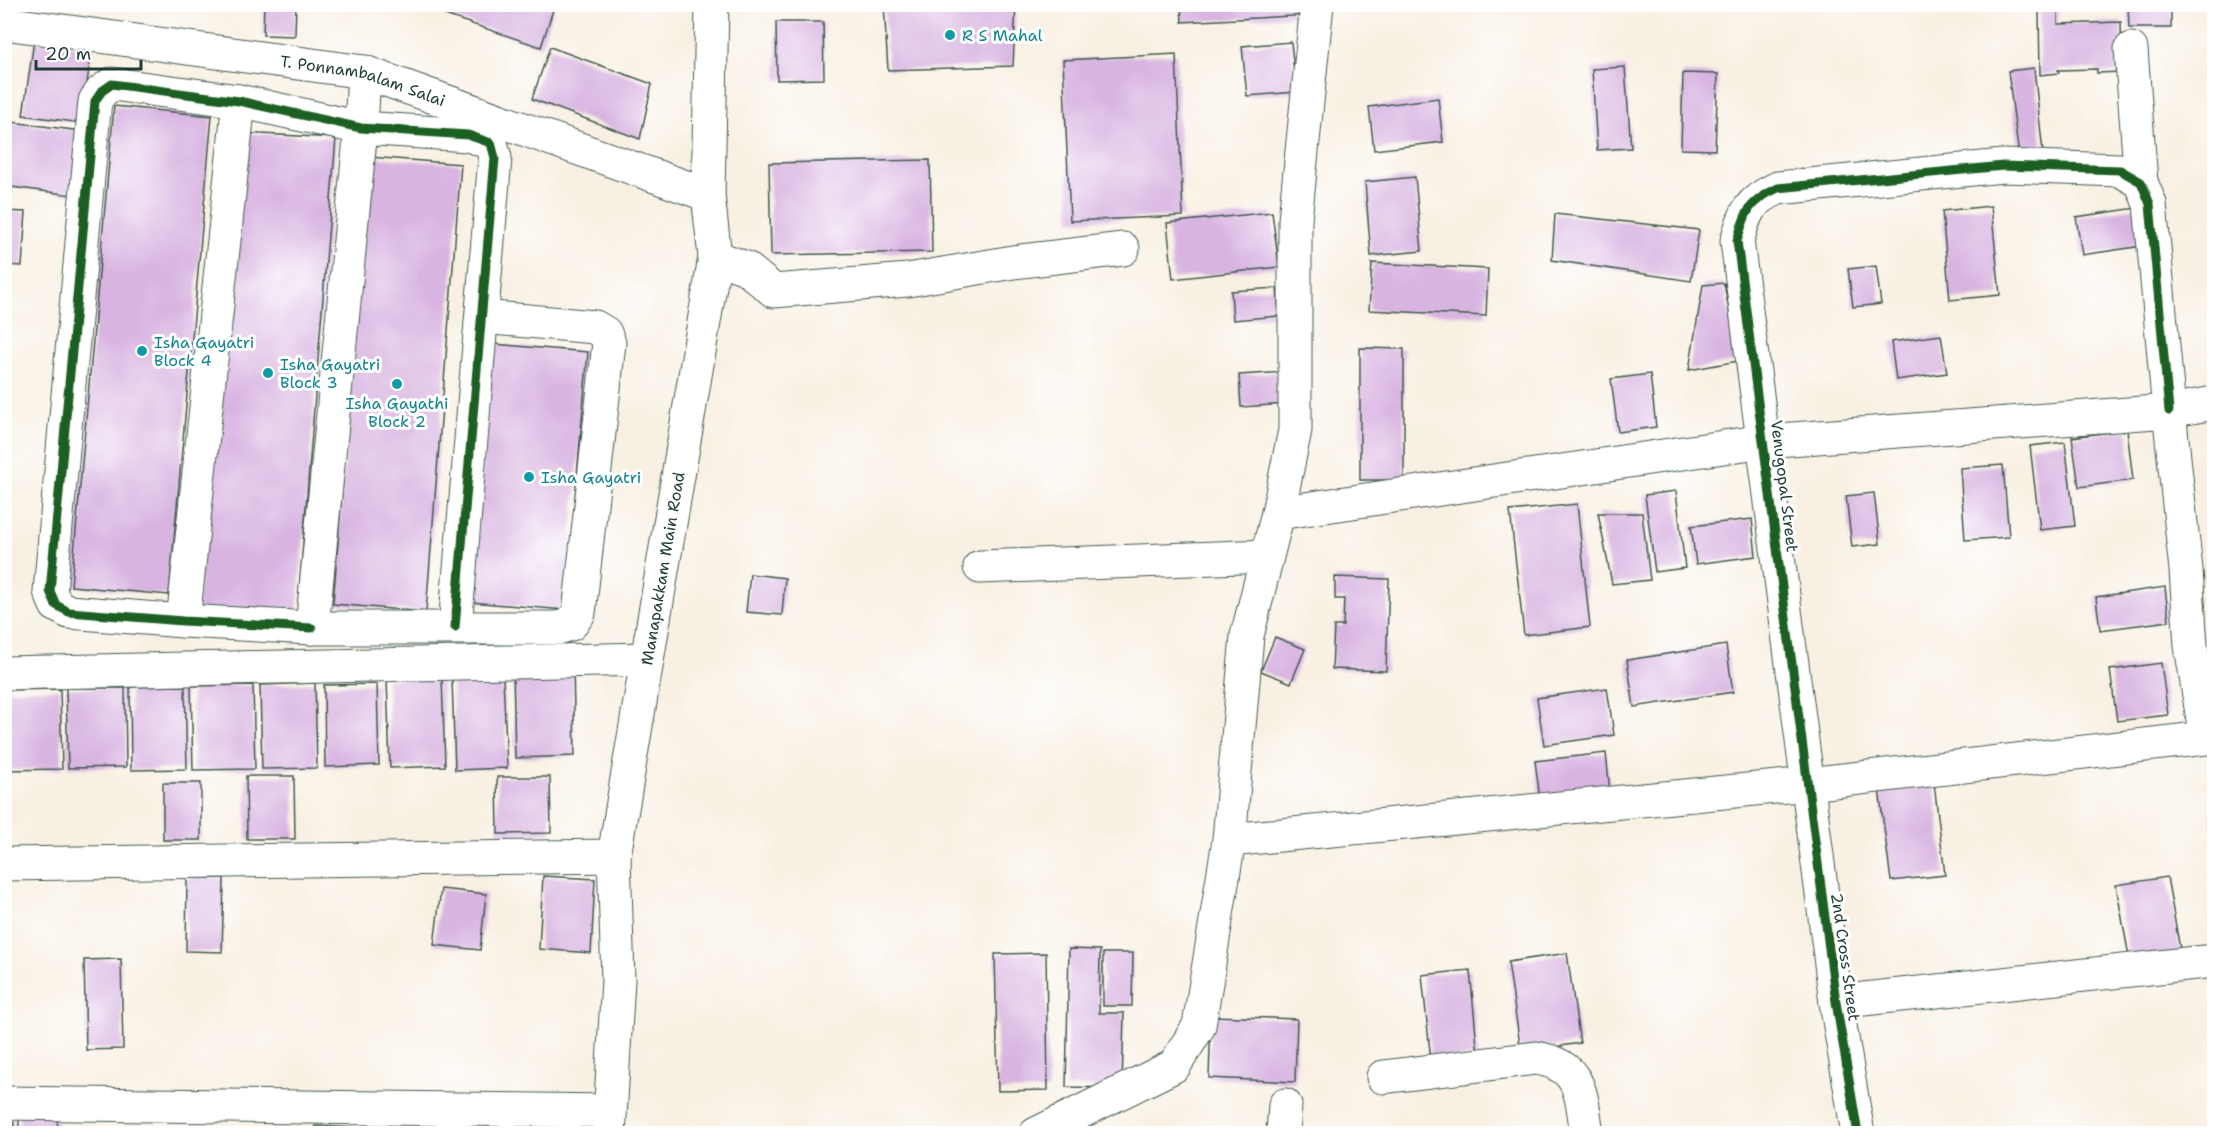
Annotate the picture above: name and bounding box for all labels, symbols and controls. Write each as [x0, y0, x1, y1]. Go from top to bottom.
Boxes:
place label: R S Mahal [962, 25, 1043, 46]
marker: R S Mahal [943, 28, 957, 42]
scale bar [36, 33, 141, 71]
text: 20 m [45, 42, 91, 66]
street label: T. Ponnambalam Salai [279, 51, 448, 111]
place label: Isha Gayatri Block 4 [154, 332, 254, 371]
marker: Isha Gayatri Block 4 [135, 344, 149, 358]
place label: Isha Gayatri Block 3 [280, 354, 380, 393]
marker: Isha Gayatri Block 3 [261, 366, 275, 380]
marker: Isha Gayathi Block 2 [390, 377, 404, 391]
place label: Isha Gayathi Block 2 [345, 393, 449, 432]
street label: Venugopal Street [1766, 419, 1803, 553]
place label: Isha Gayatri [541, 467, 641, 488]
marker: Isha Gayatri [522, 470, 536, 484]
street label: Manapakkam Main Road [636, 470, 690, 667]
street label: 2nd Cross Street [1826, 892, 1865, 1023]

